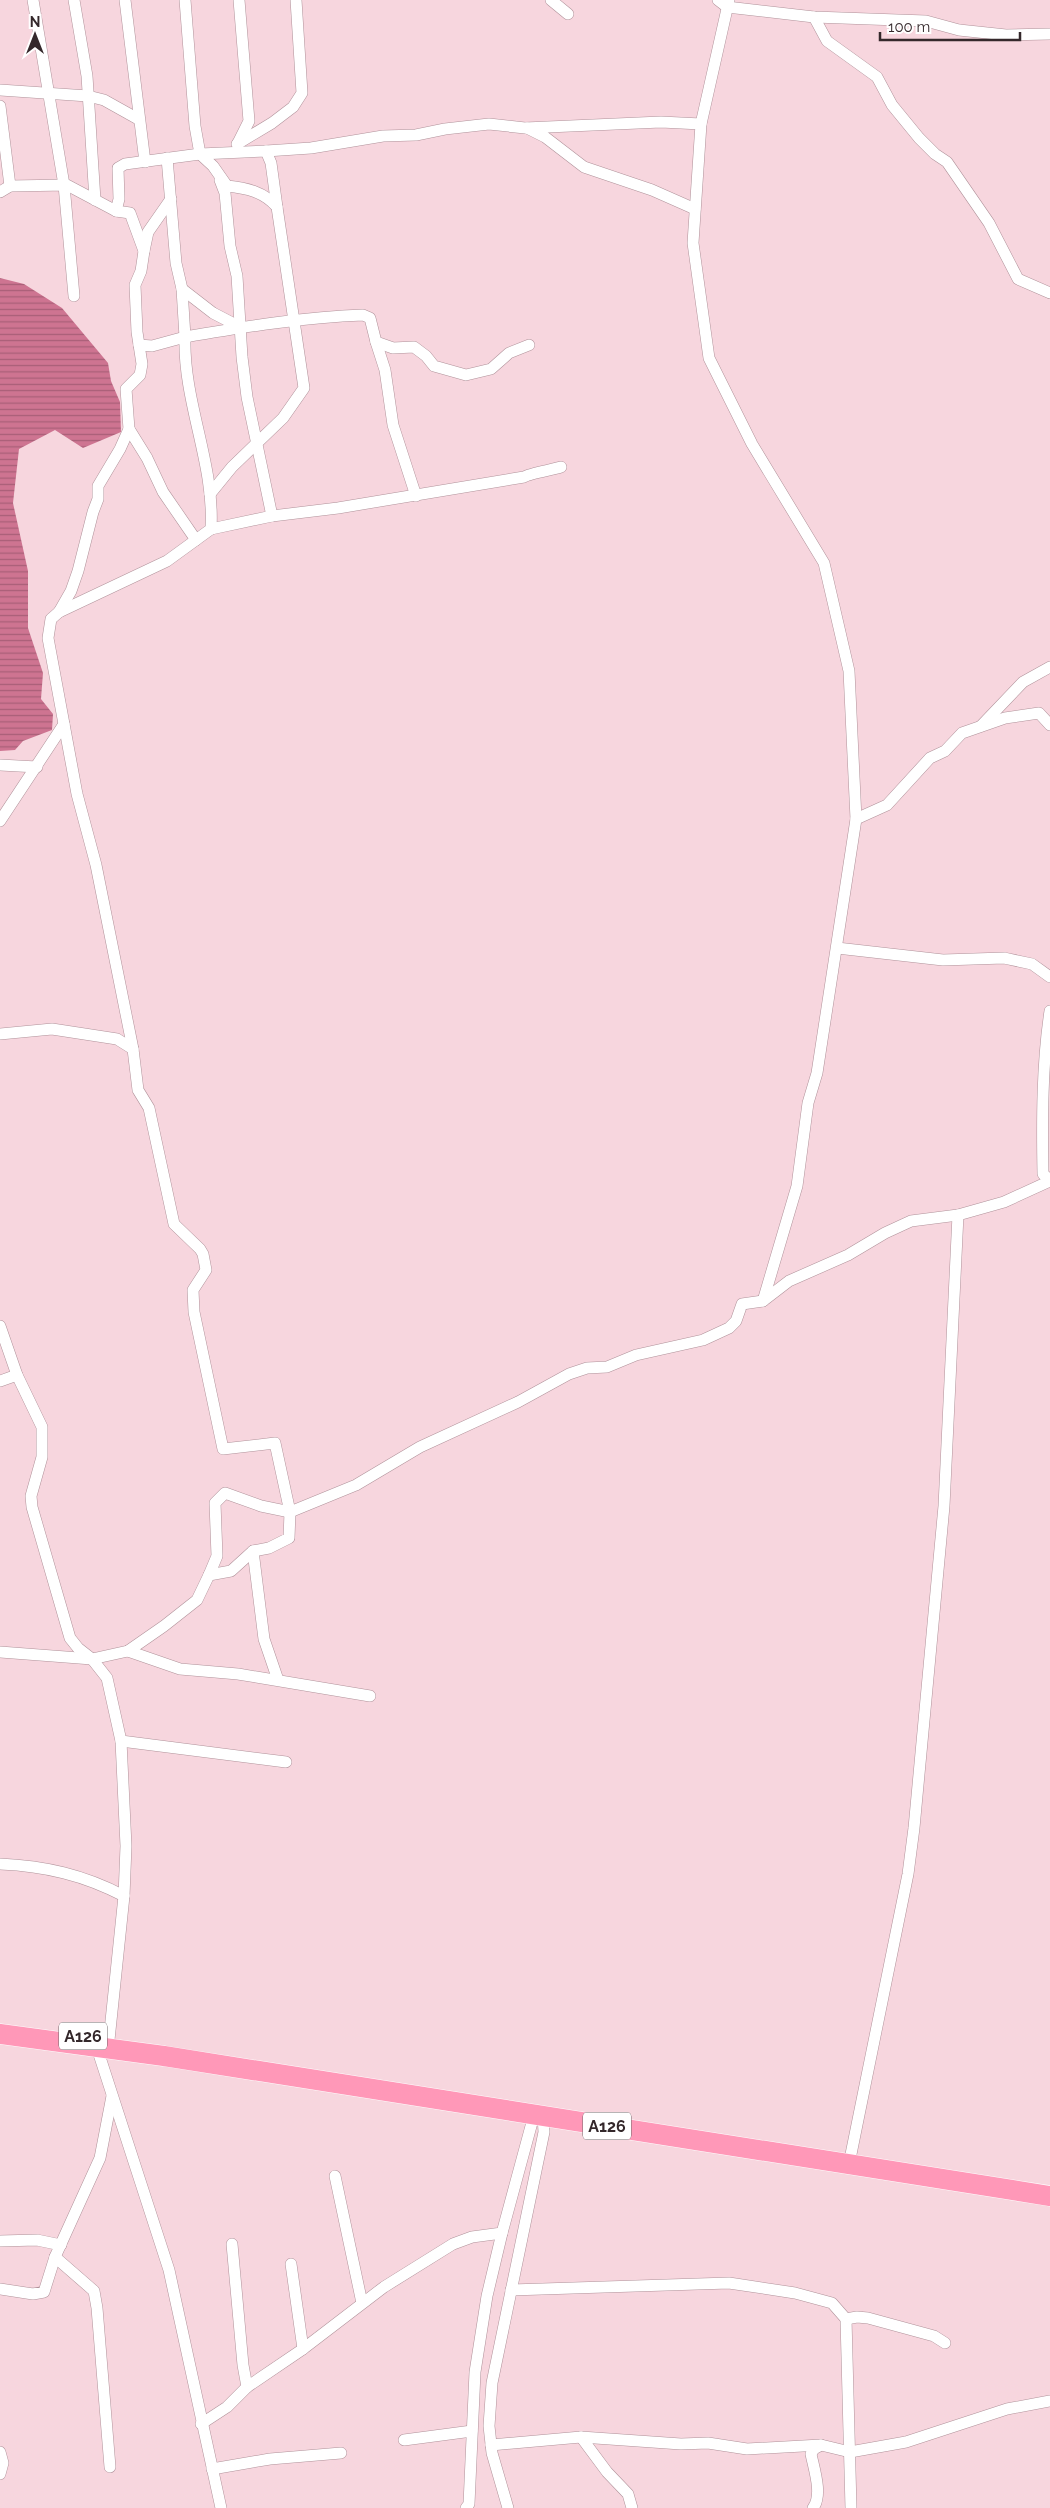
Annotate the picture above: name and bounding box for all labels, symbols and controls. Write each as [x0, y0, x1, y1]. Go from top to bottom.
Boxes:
north arrow [10, 10, 60, 60]
scale bar [880, 10, 1020, 42]
text: N [30, 14, 40, 30]
text: 100 m [888, 18, 930, 36]
road number: A126 [59, 2022, 107, 2050]
road number: A126 [583, 2112, 631, 2140]

